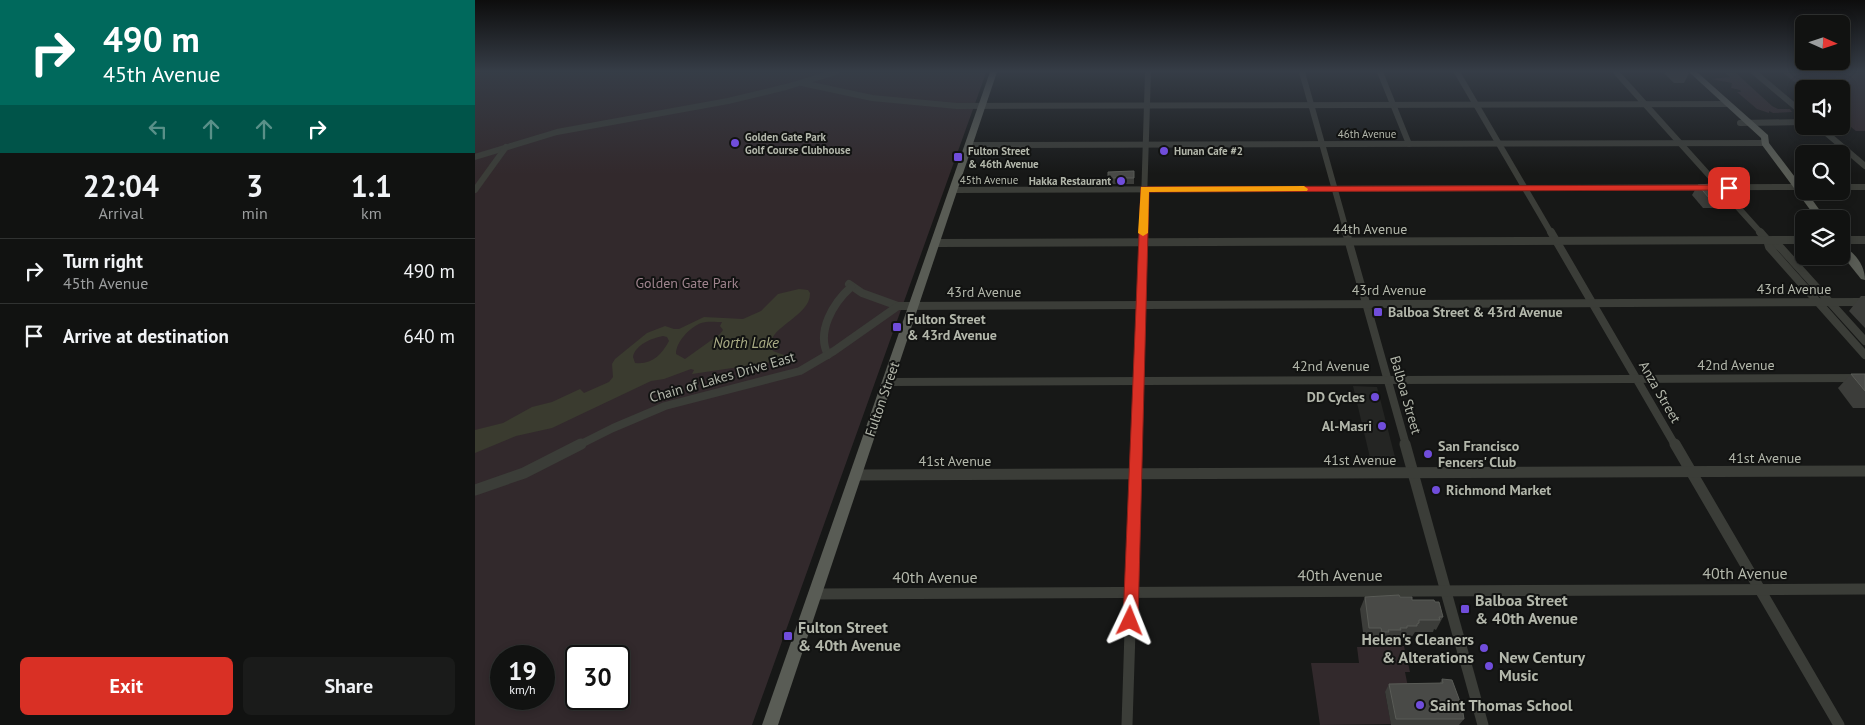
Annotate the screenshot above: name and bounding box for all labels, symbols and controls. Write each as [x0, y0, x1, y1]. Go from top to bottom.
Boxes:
north arrow [1795, 15, 1850, 70]
map controls [1795, 15, 1850, 265]
text: 490 m [103, 16, 200, 62]
icon: right [20, 20, 85, 85]
text: 45th Avenue [103, 60, 220, 88]
button: sound [1795, 80, 1850, 135]
icon: left [144, 115, 172, 143]
icon: ahead [197, 115, 225, 143]
icon: ahead [250, 115, 278, 143]
icon: right [303, 115, 331, 143]
street label: 46th Avenue [1338, 127, 1397, 141]
place label: Golden Gate Park Golf Course Clubhouse [745, 130, 851, 157]
marker: Golden Gate Park Golf Course Clubhouse [729, 137, 741, 149]
place label: Fulton Street & 46th Avenue [968, 144, 1039, 171]
place label: Hunan Cafe #2 [1174, 144, 1243, 158]
marker: Hunan Cafe #2 [1158, 145, 1170, 157]
button: search [1795, 145, 1850, 200]
marker: Fulton Street & 46th Avenue [952, 151, 964, 163]
text: 22:04 [83, 166, 159, 205]
text: 3 [246, 166, 263, 205]
text: 1.1 [351, 166, 392, 205]
pin [1708, 167, 1750, 209]
street label: 45th Avenue [960, 173, 1019, 187]
place label: Hakka Restaurant [1029, 174, 1111, 188]
icon: arrive [1715, 174, 1743, 202]
marker: Hakka Restaurant [1115, 175, 1127, 187]
text: Arrival [98, 203, 143, 223]
text: min [242, 203, 268, 223]
text: km [361, 203, 382, 223]
button: layers [1795, 210, 1850, 265]
street label: 44th Avenue [1333, 220, 1407, 238]
text: Turn right [63, 249, 143, 273]
icon: right [20, 257, 48, 285]
text: 490 m [403, 259, 455, 283]
text: 45th Avenue [63, 273, 148, 293]
park label: Golden Gate Park [636, 274, 739, 292]
street label: 43rd Avenue [1757, 280, 1831, 298]
street label: 43rd Avenue [1352, 281, 1426, 299]
street label: 43rd Avenue [947, 283, 1021, 301]
place label: Balboa Street & 43rd Avenue [1388, 303, 1563, 321]
marker: Balboa Street & 43rd Avenue [1372, 306, 1384, 318]
place label: Fulton Street & 43rd Avenue [907, 310, 997, 344]
marker: Fulton Street & 43rd Avenue [891, 321, 903, 333]
icon: arrive [20, 322, 48, 350]
text: Arrive at destination [63, 324, 229, 348]
text: 640 m [403, 324, 455, 348]
water label: North Lake [713, 333, 779, 352]
street label: Chain of Lakes Drive East [647, 348, 797, 406]
street label: Balboa Street [1386, 354, 1426, 437]
street label: 42nd Avenue [1697, 356, 1775, 374]
street label: 42nd Avenue [1292, 357, 1370, 375]
street label: Anza Street [1635, 358, 1685, 426]
street label: Fulton Street [861, 359, 903, 439]
place label: DD Cycles [1307, 388, 1365, 406]
marker: DD Cycles [1369, 391, 1381, 403]
place label: Al-Masri [1322, 417, 1372, 435]
marker: Al-Masri [1376, 420, 1388, 432]
place label: San Francisco Fencers' Club [1438, 437, 1520, 471]
marker: San Francisco Fencers' Club [1422, 448, 1434, 460]
street label: 41st Avenue [1729, 449, 1801, 467]
street label: 41st Avenue [1324, 451, 1396, 469]
street label: 41st Avenue [919, 452, 991, 470]
place label: Richmond Market [1446, 481, 1551, 499]
marker: Richmond Market [1430, 484, 1442, 496]
street label: 40th Avenue [1702, 563, 1788, 583]
street label: 40th Avenue [1297, 565, 1383, 585]
street label: 40th Avenue [892, 567, 978, 587]
place label: Balboa Street & 40th Avenue [1475, 590, 1578, 628]
position arrow [1103, 594, 1155, 646]
marker: Balboa Street & 40th Avenue [1459, 603, 1471, 615]
place label: Fulton Street & 40th Avenue [798, 617, 901, 655]
place label: Helen's Cleaners & Alterations [1361, 629, 1474, 667]
marker: Fulton Street & 40th Avenue [782, 630, 794, 642]
marker: Helen's Cleaners & Alterations [1478, 642, 1490, 654]
speed limit sign: 30 [565, 645, 630, 710]
place label: New Century Music [1499, 647, 1586, 685]
text: 19 [508, 655, 537, 687]
button: Exit [20, 657, 233, 715]
button: Share [243, 657, 455, 715]
marker: New Century Music [1483, 660, 1495, 672]
text: km/h [509, 682, 536, 697]
place label: Saint Thomas School [1430, 695, 1573, 715]
marker: Saint Thomas School [1414, 699, 1426, 711]

